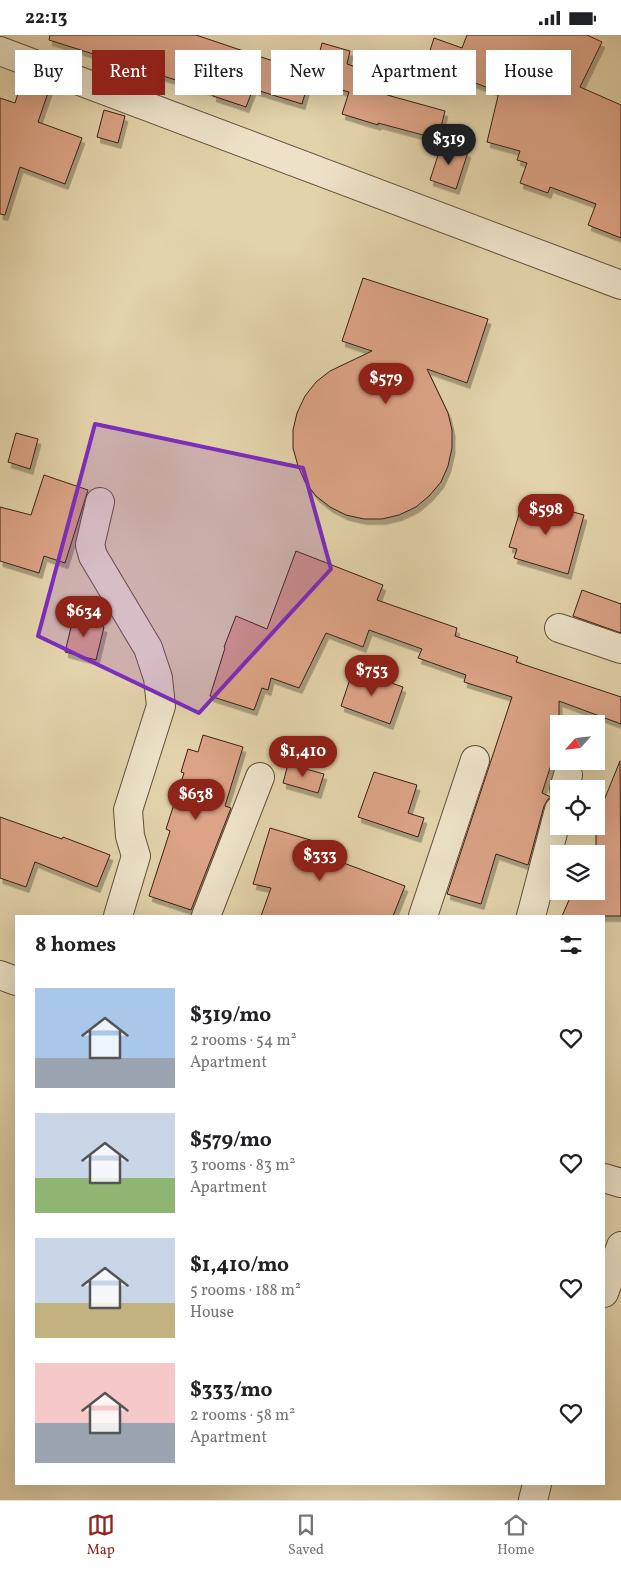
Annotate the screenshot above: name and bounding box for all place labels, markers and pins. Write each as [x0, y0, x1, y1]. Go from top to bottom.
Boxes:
pin: $319 [419, 123, 479, 166]
pin: $579 [356, 363, 416, 405]
pin: $598 [516, 493, 576, 536]
pin: $634 [54, 595, 114, 638]
pin: $753 [342, 655, 402, 697]
pin: $1,410 [262, 735, 344, 778]
pin: $638 [166, 779, 226, 821]
pin: $333 [290, 839, 350, 882]

